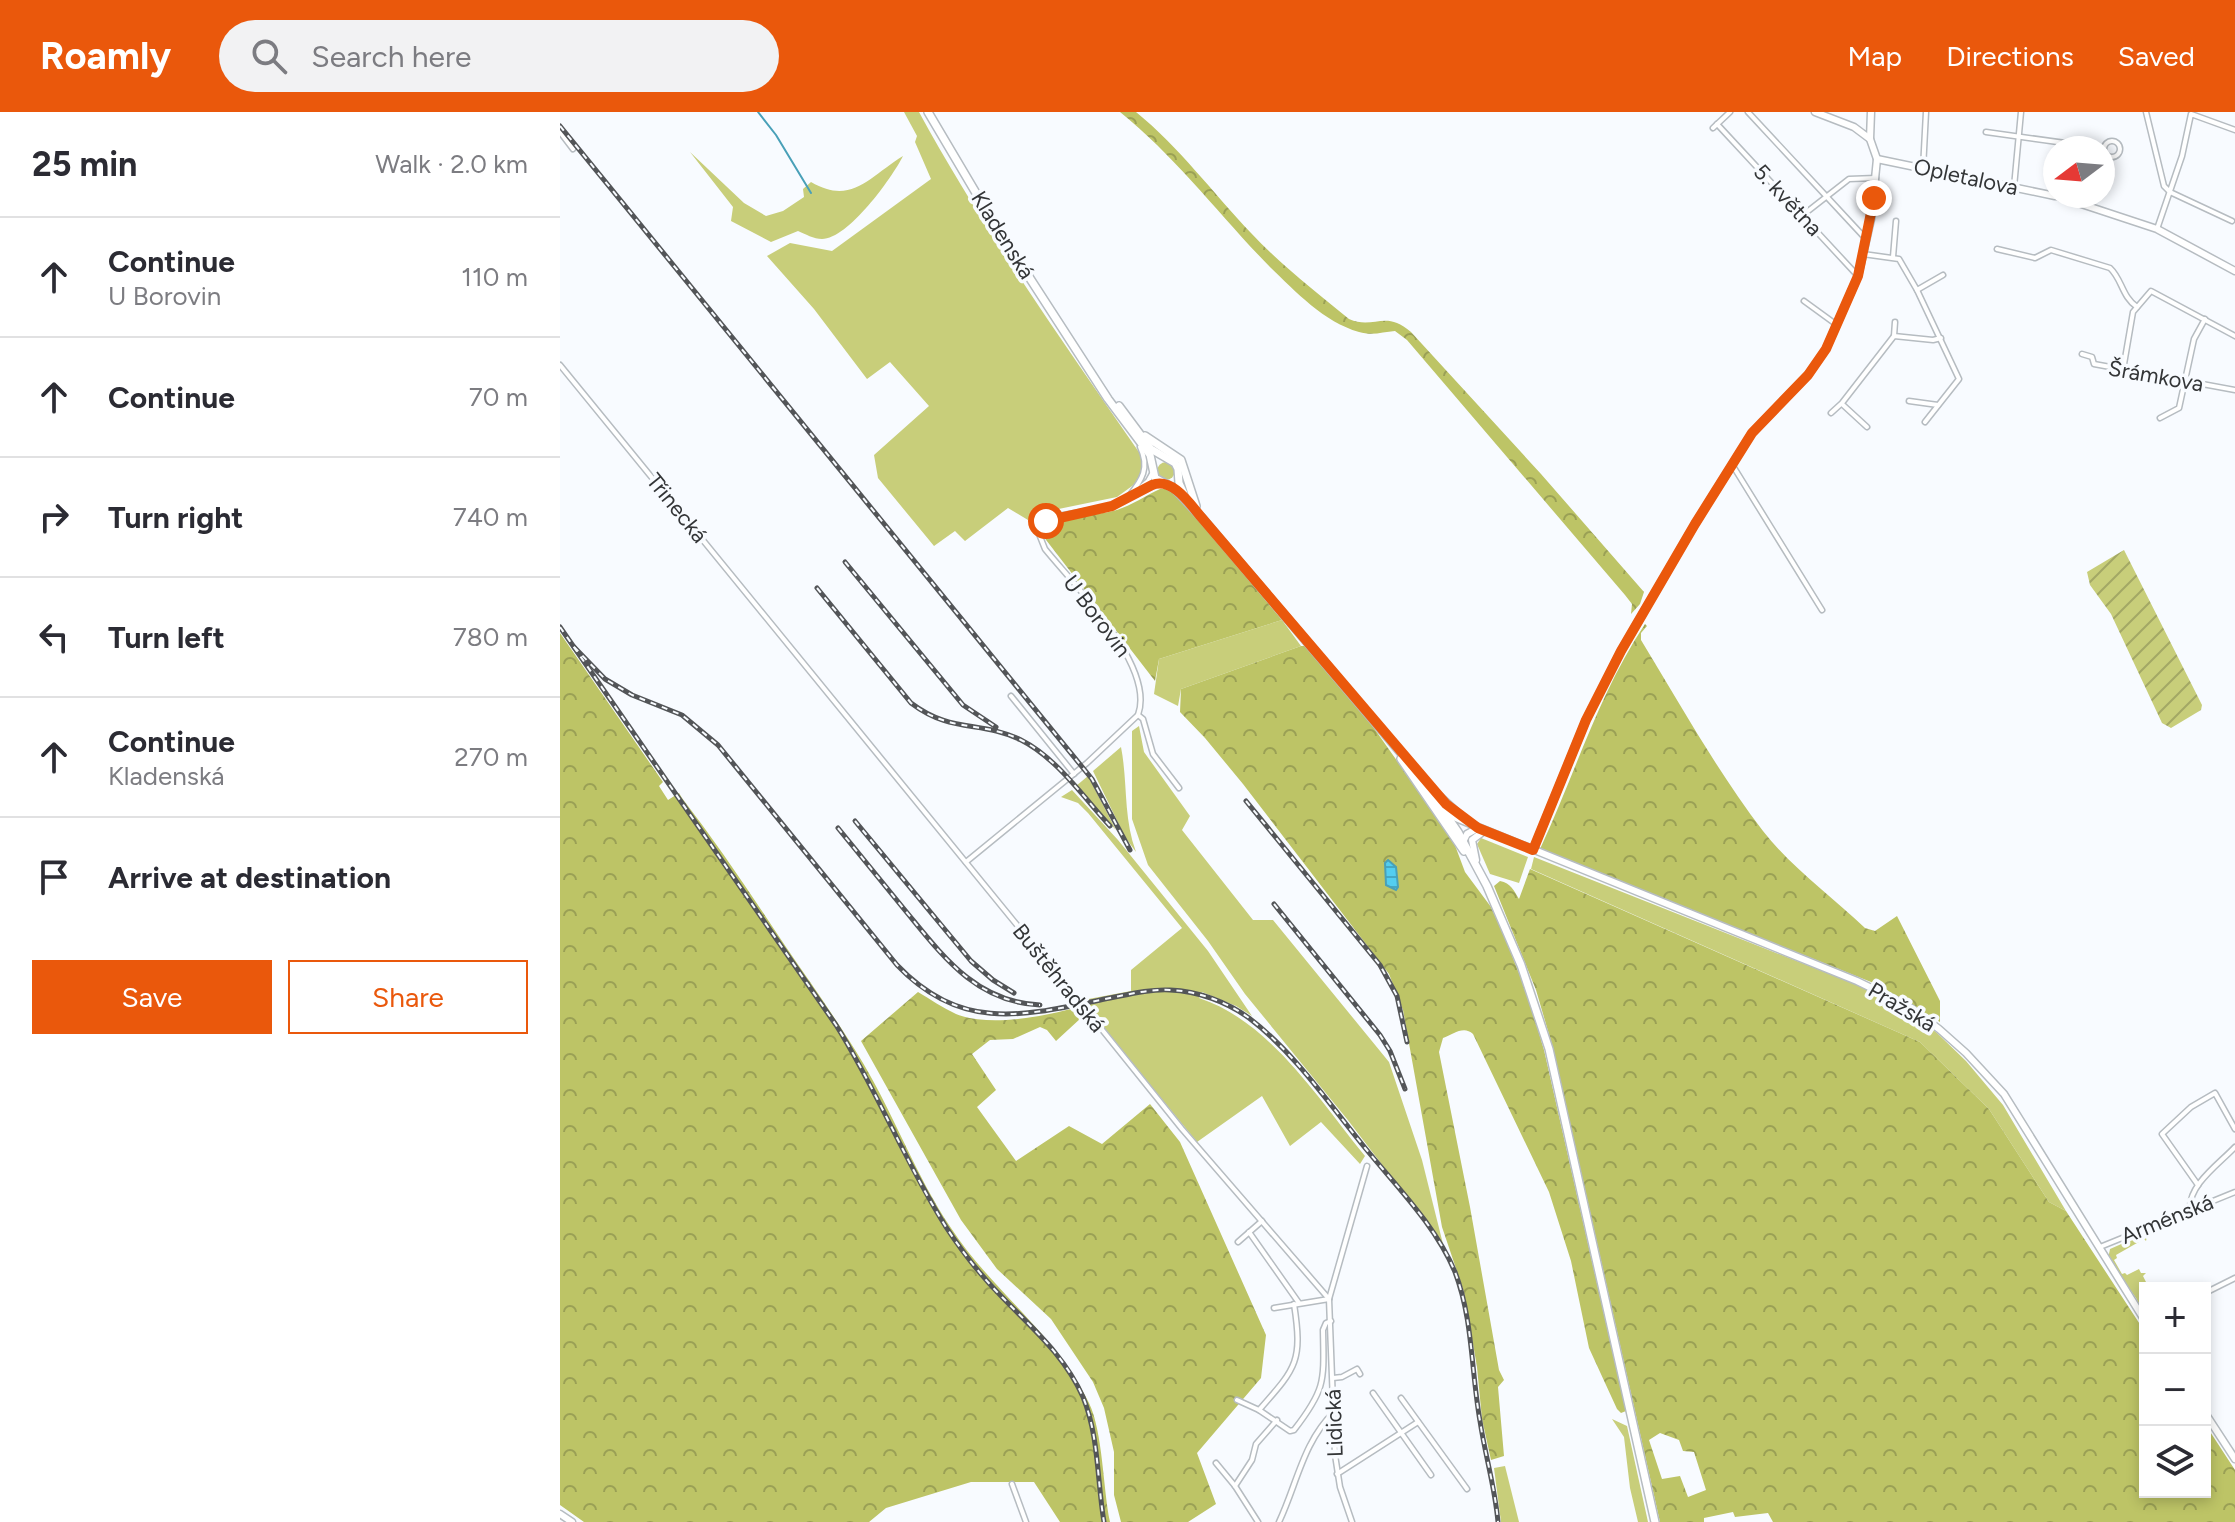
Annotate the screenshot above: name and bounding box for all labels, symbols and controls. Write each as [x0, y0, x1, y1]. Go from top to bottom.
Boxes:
search box [219, 20, 779, 92]
text: Roamly [40, 33, 171, 79]
icon: search [247, 34, 291, 78]
text: Search here [311, 38, 471, 75]
text: Map [1848, 39, 1902, 73]
text: Directions [1946, 39, 2074, 73]
text: Saved [2118, 39, 2195, 73]
north arrow [2043, 136, 2115, 208]
text: 25 min [32, 144, 137, 185]
text: Walk · 2.0 km [375, 148, 528, 180]
street label: Opletalova [1911, 153, 2021, 201]
street label: 5. května [1748, 158, 1828, 242]
route end [1856, 180, 1892, 216]
street label: Kladenská [965, 186, 1041, 284]
text: Continue [108, 243, 235, 280]
icon: ahead [32, 255, 76, 299]
text: 110 m [461, 261, 528, 293]
text: U Borovin [108, 280, 221, 312]
street label: Šrámkova [2106, 354, 2206, 398]
icon: ahead [32, 375, 76, 419]
text: Continue [108, 379, 235, 416]
text: 70 m [469, 381, 528, 413]
street label: Třinecká [641, 468, 713, 548]
icon: right [32, 495, 76, 539]
text: Turn right [108, 499, 243, 536]
text: 740 m [453, 501, 528, 533]
route start [1028, 503, 1064, 539]
street label: U Borovin [1057, 570, 1137, 662]
icon: left [32, 615, 76, 659]
text: Turn left [108, 619, 225, 656]
text: 780 m [453, 621, 528, 653]
text: Continue [108, 723, 235, 760]
icon: ahead [32, 735, 76, 779]
text: 270 m [454, 741, 528, 773]
text: Kladenská [108, 760, 224, 792]
icon: arrive [32, 855, 76, 899]
text: Arrive at destination [108, 859, 391, 896]
street label: Buštěhradská [1007, 918, 1111, 1038]
button: Save [32, 960, 272, 1034]
button: Share [288, 960, 528, 1034]
street label: Pražská [1863, 976, 1941, 1038]
street label: Arménská [2117, 1188, 2217, 1250]
map controls [2139, 1282, 2211, 1498]
button: + [2139, 1282, 2211, 1354]
button: − [2139, 1354, 2211, 1426]
street label: Lidická [1319, 1389, 1349, 1457]
button: layers [2139, 1426, 2211, 1498]

